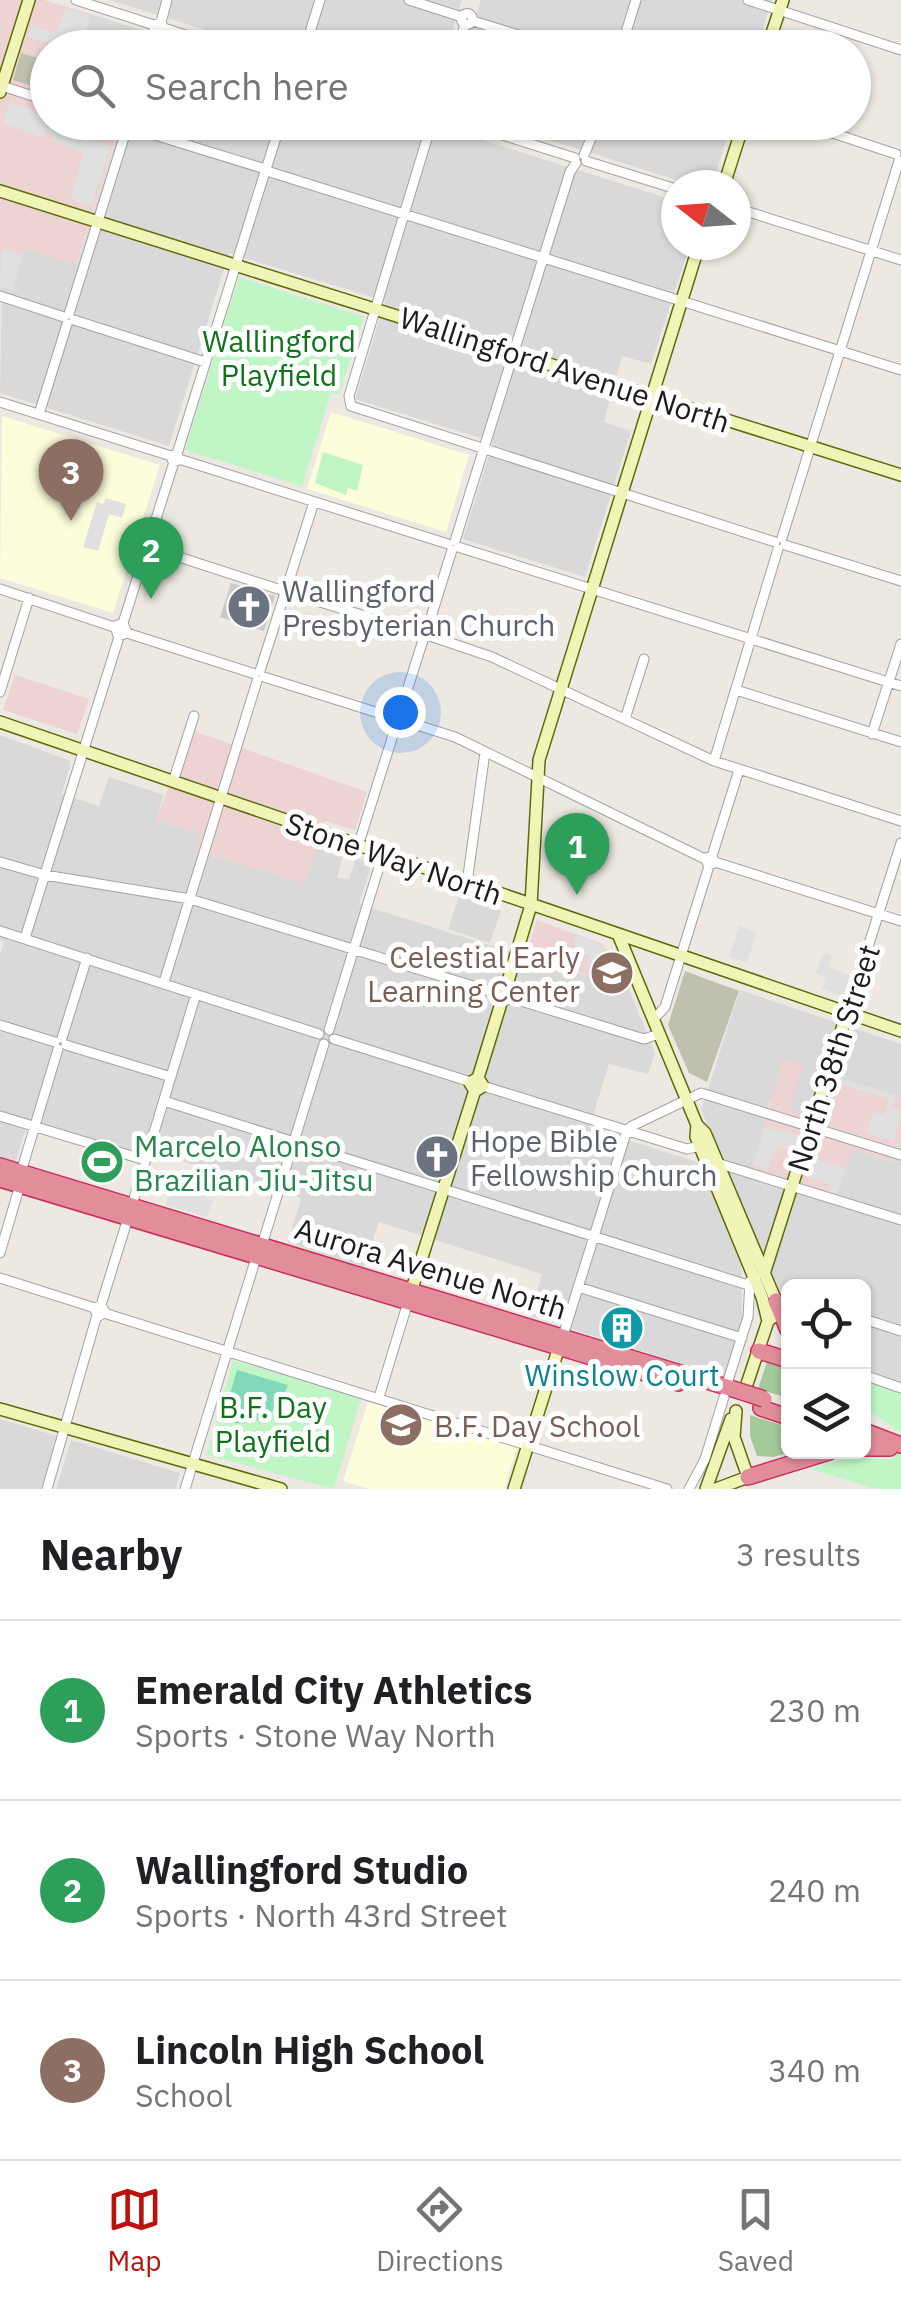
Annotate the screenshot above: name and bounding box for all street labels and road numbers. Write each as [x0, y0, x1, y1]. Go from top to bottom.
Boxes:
street label: Wallingford Avenue North [395, 297, 735, 441]
street label: Stone Way North [281, 803, 507, 913]
street label: North 38th Street [778, 939, 888, 1177]
street label: Aurora Avenue North [291, 1208, 571, 1328]

